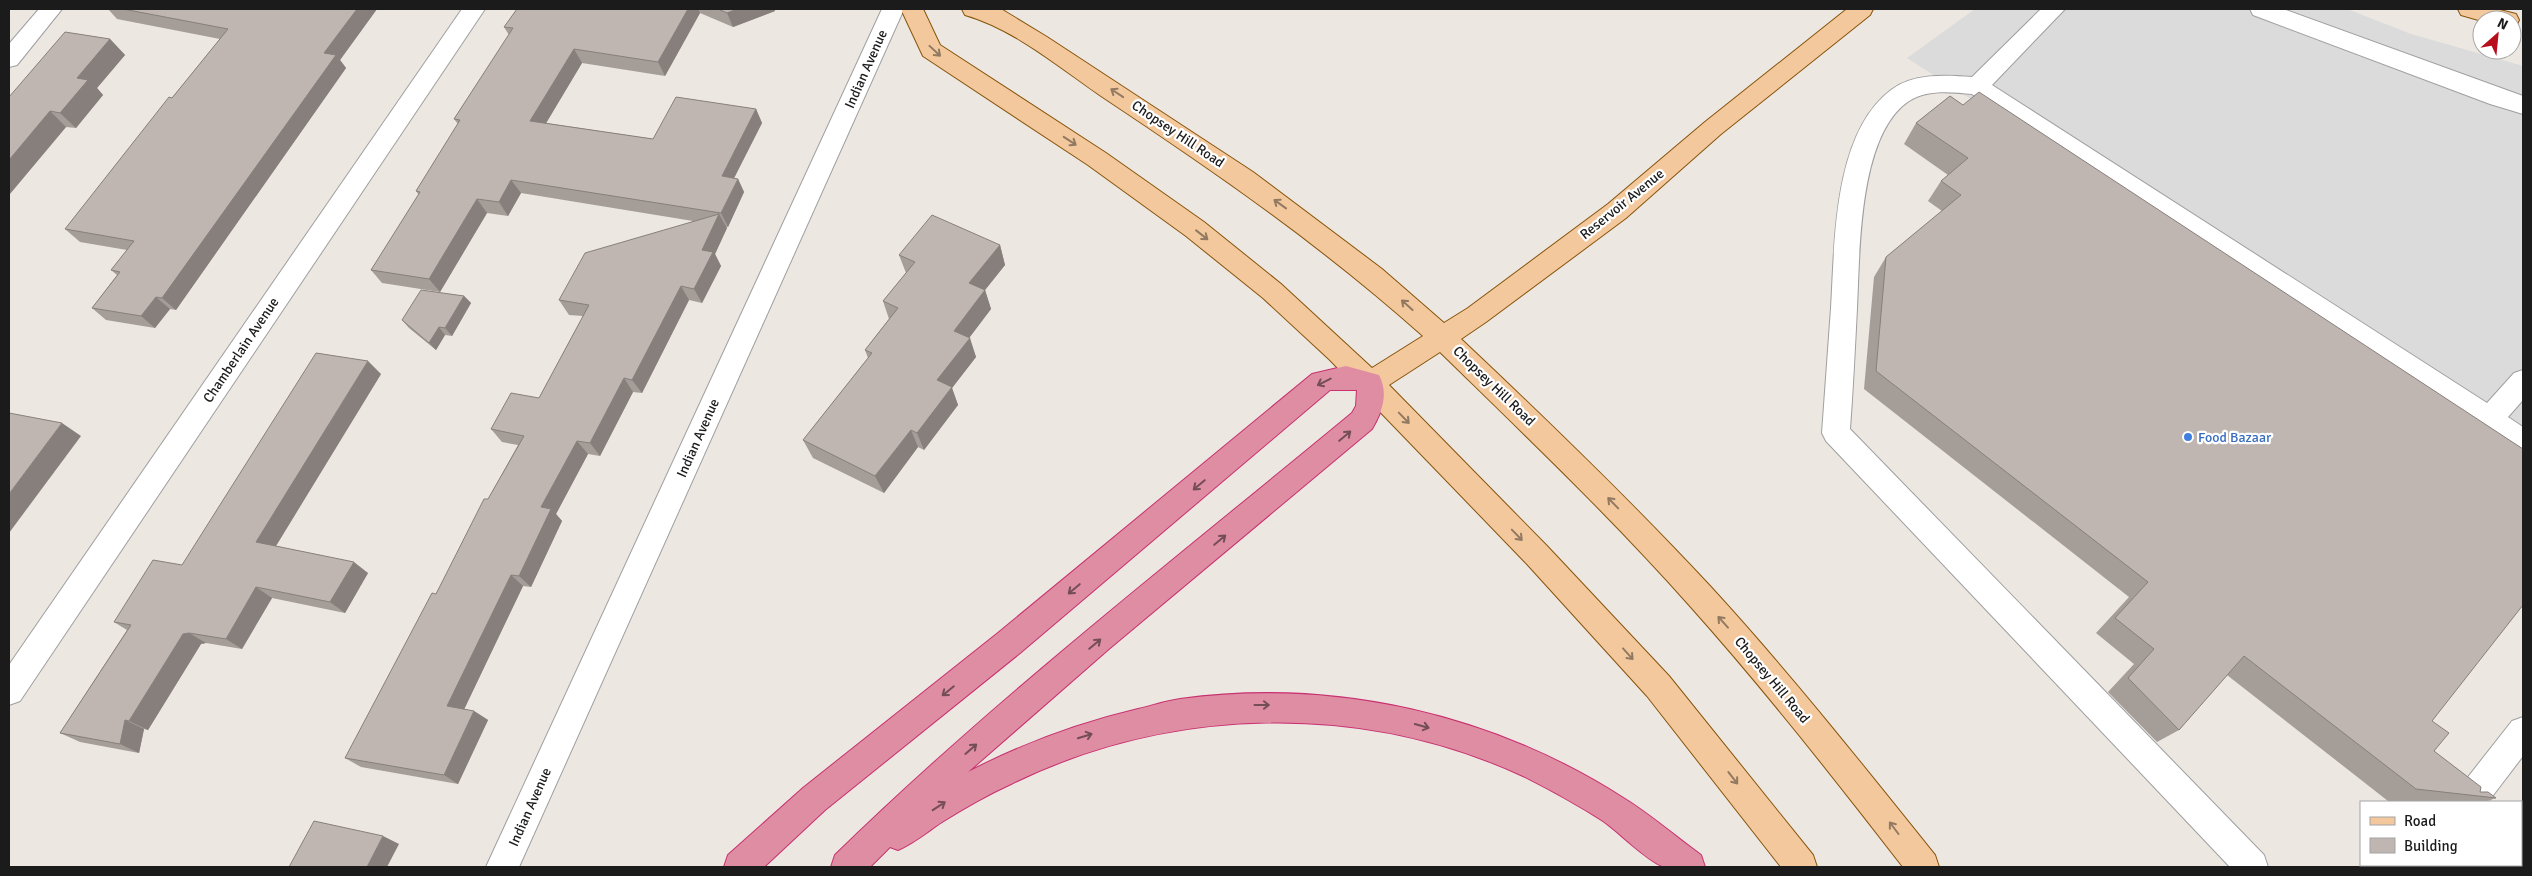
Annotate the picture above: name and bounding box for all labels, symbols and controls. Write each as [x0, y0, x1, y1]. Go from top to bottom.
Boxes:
north arrow [2472, 10, 2522, 60]
text: N [2494, 14, 2511, 34]
street label: Indian Avenue [841, 27, 891, 111]
one-way arrow [929, 45, 941, 57]
one-way arrow [1110, 87, 1124, 97]
street label: Chopsey Hill Road [1129, 97, 1227, 171]
one-way arrow [1062, 136, 1076, 146]
street label: Reservoir Avenue [1577, 165, 1667, 243]
one-way arrow [1273, 199, 1287, 209]
one-way arrow [1195, 229, 1208, 240]
street label: Chamberlain Avenue [199, 294, 283, 406]
one-way arrow [1400, 299, 1413, 311]
street label: Chopsey Hill Road [1449, 342, 1539, 430]
one-way arrow [1317, 378, 1332, 387]
street label: Indian Avenue [673, 396, 723, 480]
one-way arrow [1398, 412, 1410, 425]
place label: Food Bazaar [2198, 429, 2272, 446]
one-way arrow [1338, 430, 1351, 441]
marker: Food Bazaar [2182, 431, 2194, 443]
one-way arrow [1193, 479, 1206, 490]
one-way arrow [1607, 498, 1619, 510]
one-way arrow [1511, 529, 1523, 541]
one-way arrow [1213, 534, 1226, 545]
one-way arrow [1068, 583, 1081, 594]
one-way arrow [1717, 616, 1729, 629]
street label: Chopsey Hill Road [1731, 633, 1813, 727]
one-way arrow [1088, 638, 1101, 649]
one-way arrow [1622, 647, 1634, 660]
one-way arrow [942, 686, 955, 697]
one-way arrow [1253, 701, 1269, 710]
one-way arrow [1414, 721, 1430, 731]
one-way arrow [1077, 731, 1093, 741]
one-way arrow [964, 743, 977, 754]
street label: Indian Avenue [505, 765, 555, 849]
one-way arrow [1727, 771, 1738, 784]
one-way arrow [932, 801, 946, 812]
legend [2360, 801, 2522, 866]
text: Road [2404, 812, 2436, 830]
one-way arrow [1889, 821, 1899, 835]
text: Building [2404, 837, 2458, 855]

